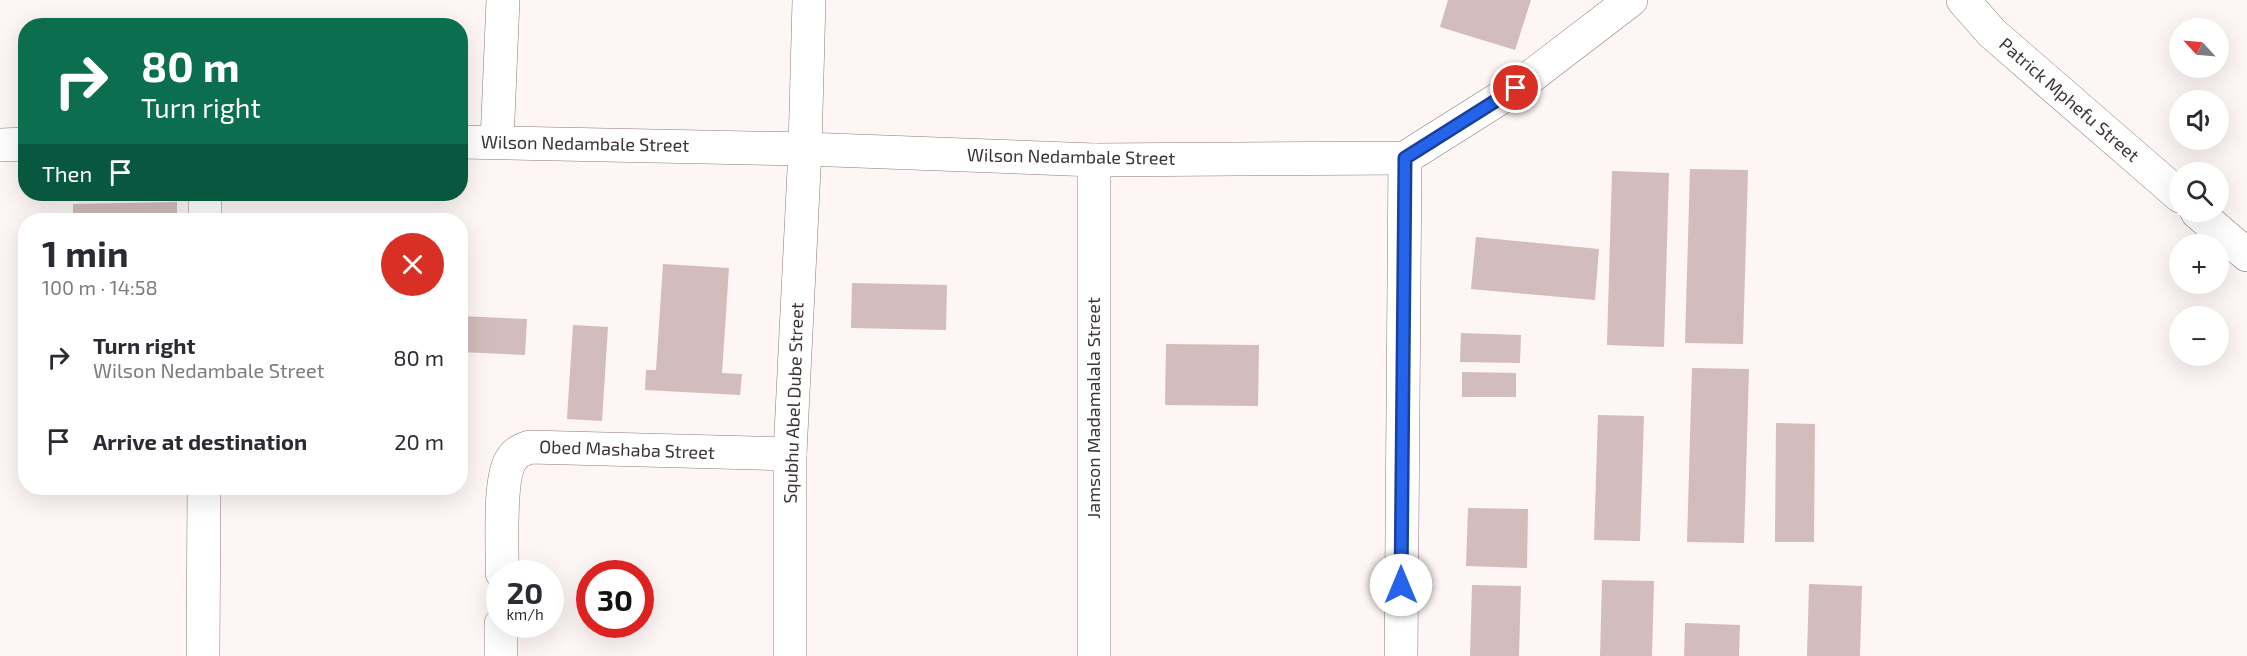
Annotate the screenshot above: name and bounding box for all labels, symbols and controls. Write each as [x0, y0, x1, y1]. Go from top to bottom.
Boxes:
north arrow [2169, 18, 2229, 78]
map controls [2169, 18, 2229, 366]
street label: Patrick Mphefu Street [1995, 32, 2144, 166]
text: 80 m [141, 40, 240, 90]
icon: right [42, 42, 120, 120]
pin [1490, 62, 1541, 113]
icon: arrive [1499, 71, 1532, 104]
button: sound [2169, 90, 2229, 150]
text: Turn right [141, 91, 261, 123]
street label: Wilson Nedambale Street [481, 130, 689, 156]
street label: Wilson Nedambale Street [967, 143, 1175, 169]
icon: arrive [104, 156, 137, 189]
text: Then [42, 160, 92, 186]
button: search [2169, 162, 2229, 222]
text: 1 min [42, 231, 129, 274]
button: close [381, 233, 444, 296]
button: + [2169, 234, 2229, 294]
text: 100 m · 14:58 [42, 275, 158, 299]
street label: Jamson Madamalala Street [1082, 297, 1104, 519]
street label: Squbhu Abel Dube Street [778, 302, 808, 504]
button: − [2169, 306, 2229, 366]
text: Turn right [93, 332, 195, 358]
icon: right [42, 341, 75, 374]
text: 80 m [393, 344, 444, 370]
text: Wilson Nedambale Street [93, 358, 324, 382]
icon: arrive [42, 425, 75, 458]
text: Arrive at destination [93, 428, 307, 454]
text: 20 m [394, 428, 444, 454]
street label: Obed Mashaba Street [539, 435, 715, 463]
position arrow [1369, 553, 1433, 617]
speed limit sign: 30 [576, 560, 654, 638]
text: 20 [507, 574, 543, 610]
text: km/h [506, 605, 544, 623]

